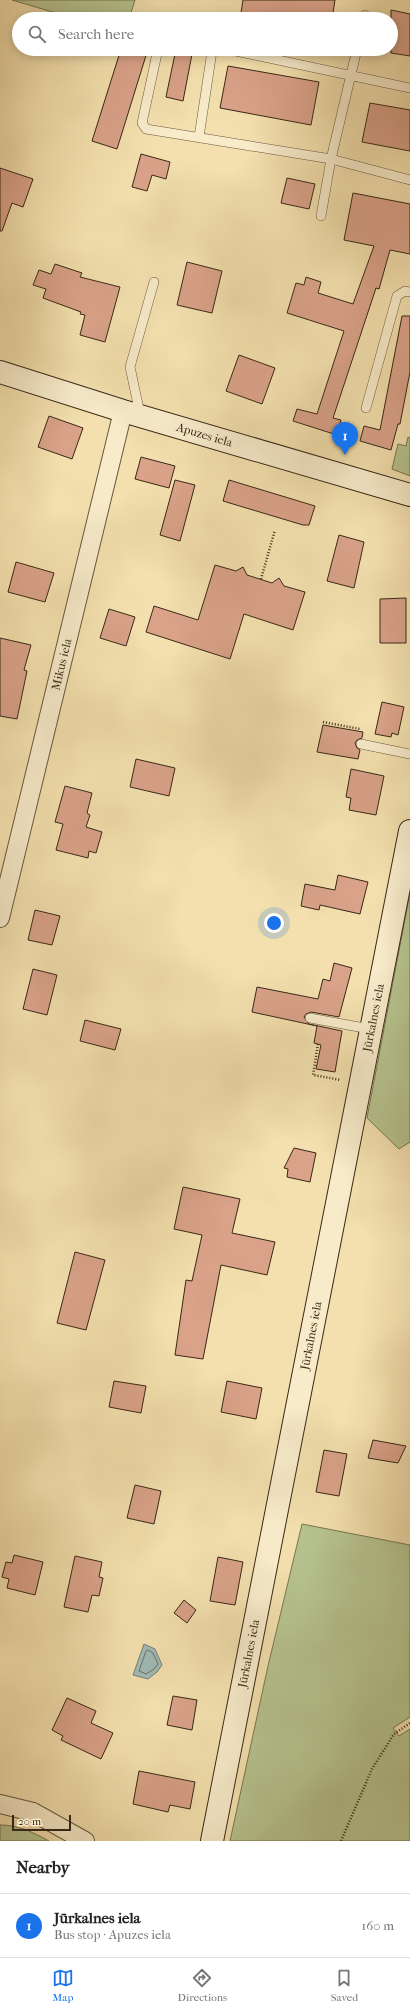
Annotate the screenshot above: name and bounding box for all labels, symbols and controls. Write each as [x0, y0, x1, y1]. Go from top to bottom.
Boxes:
search box [12, 12, 398, 56]
icon: search [26, 23, 48, 45]
text: Search here [58, 25, 134, 43]
street label: Apuzes iela [174, 420, 235, 450]
pin: 1 [332, 422, 358, 455]
street label: Mikus iela [49, 637, 75, 692]
your location [264, 913, 284, 933]
street label: Jūrkalnes iela [360, 982, 387, 1054]
street label: Jūrkalnes iela [297, 1300, 325, 1372]
street label: Jūrkalnes iela [235, 1618, 262, 1690]
scale bar [12, 1813, 71, 1832]
text: 20 m [18, 1815, 41, 1828]
text: Nearby [16, 1857, 70, 1877]
text: Jūrkalnes iela [54, 1909, 140, 1927]
text: 1 [27, 1918, 31, 1933]
text: 160 m [362, 1918, 394, 1933]
text: Bus stop · Apuzes iela [54, 1927, 171, 1942]
tab: Map [52, 1967, 74, 2004]
tab: Directions [178, 1967, 227, 2004]
tab: Saved [331, 1967, 358, 2004]

